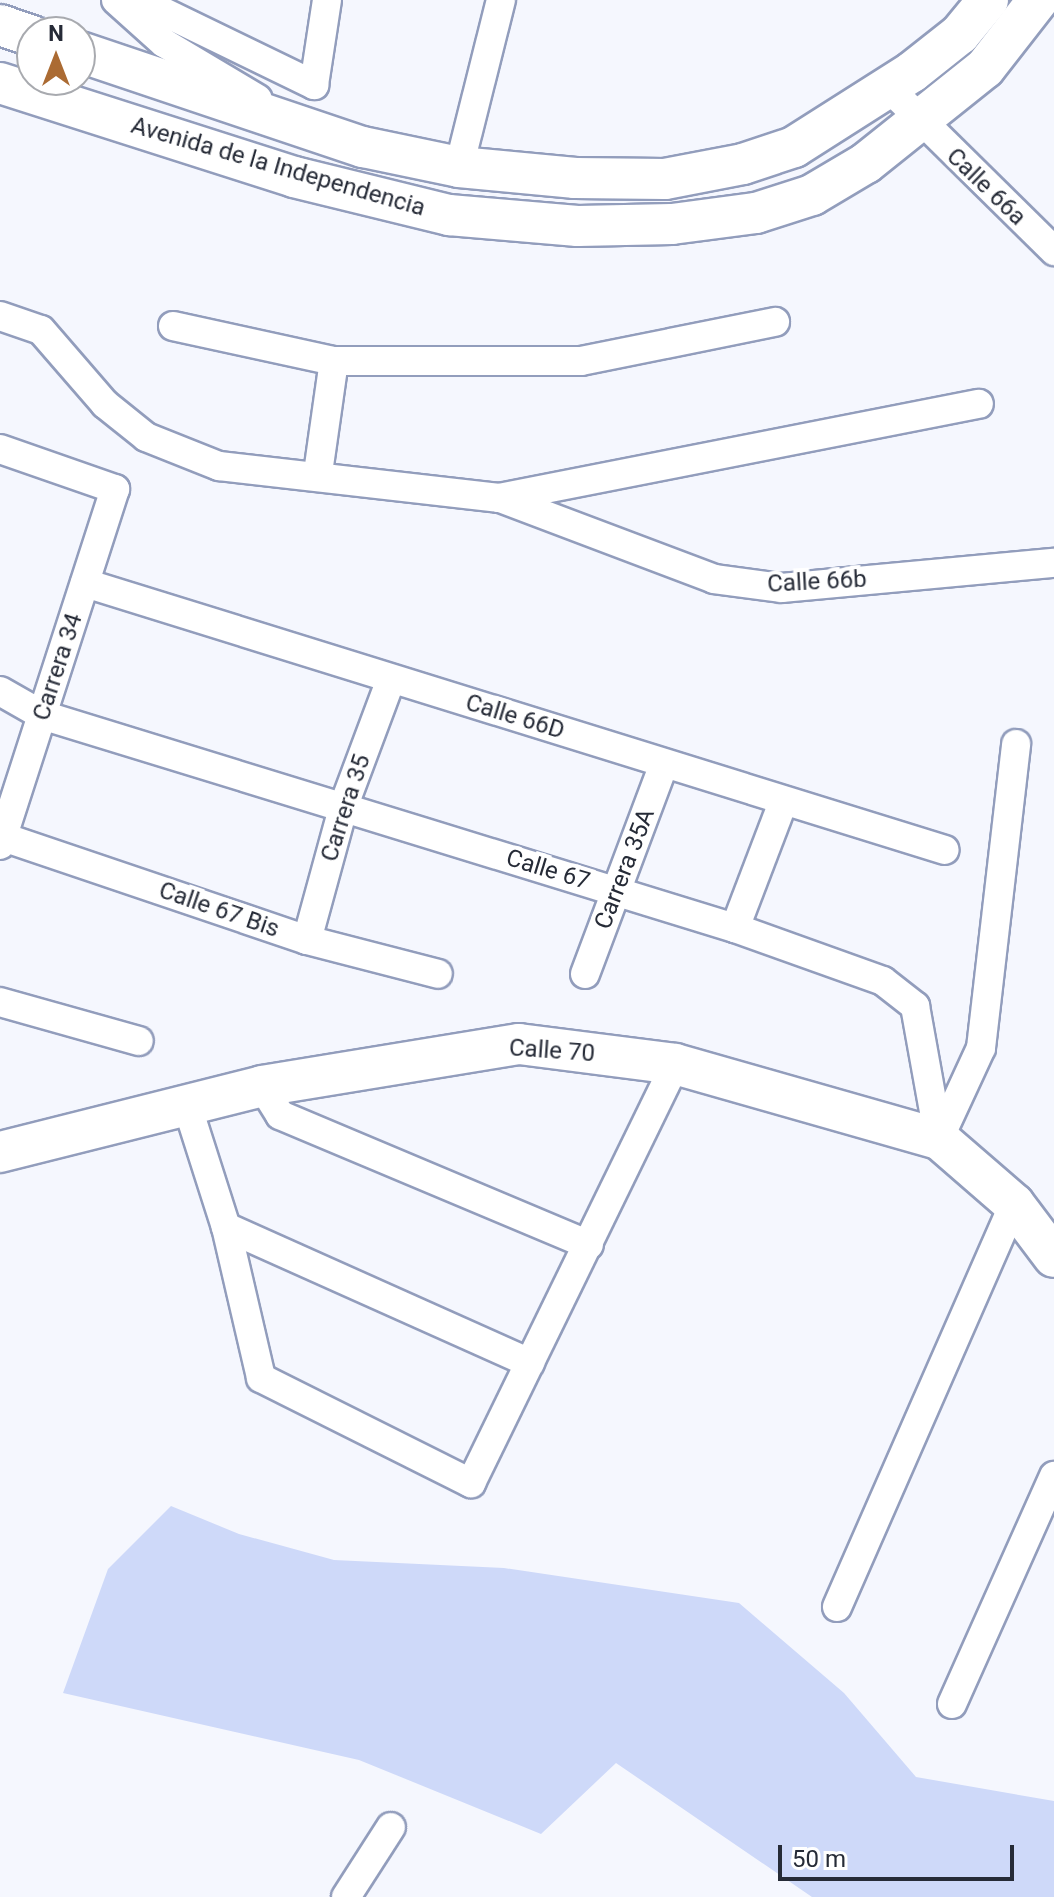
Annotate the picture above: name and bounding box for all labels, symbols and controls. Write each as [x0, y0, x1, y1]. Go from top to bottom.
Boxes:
north arrow [16, 16, 96, 96]
text: N [48, 21, 64, 46]
street label: Avenida de la Independencia [128, 111, 428, 223]
street label: Calle 66a [940, 142, 1032, 232]
street label: Calle 66b [767, 565, 867, 599]
street label: Carrera 34 [27, 610, 89, 724]
street label: Calle 66D [462, 688, 568, 746]
street label: Carrera 35 [315, 751, 377, 865]
street label: Carrera 35A [589, 805, 661, 933]
street label: Calle 67 [503, 844, 593, 896]
street label: Calle 67 Bis [155, 876, 283, 944]
street label: Calle 70 [508, 1034, 596, 1068]
scale bar [782, 1829, 1018, 1879]
text: 50 m [792, 1845, 846, 1873]

